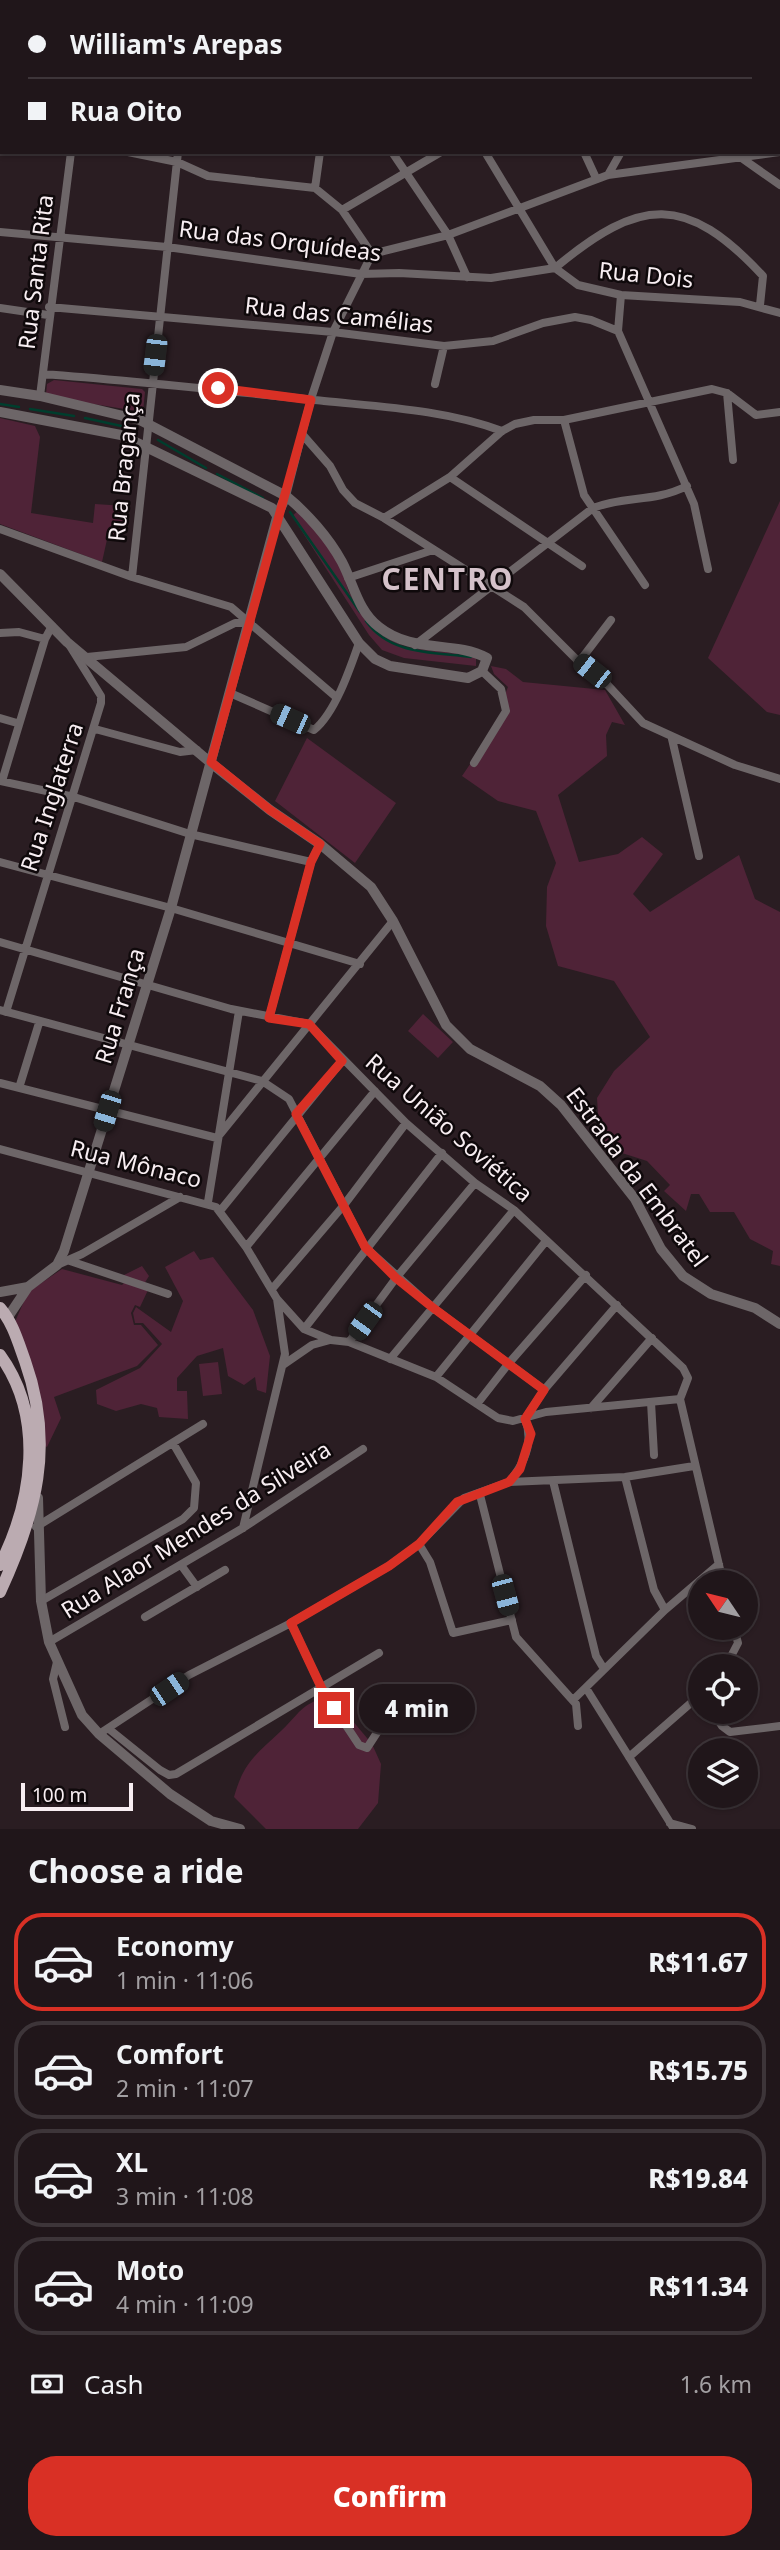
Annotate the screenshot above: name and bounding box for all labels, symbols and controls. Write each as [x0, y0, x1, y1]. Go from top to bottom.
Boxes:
text: William's Arepas [70, 26, 282, 62]
text: Rua Oito [70, 93, 182, 129]
street label: Rua Santa Rita [10, 193, 60, 351]
street label: Rua das Orquídeas [177, 212, 383, 268]
street label: Rua Dois [597, 253, 695, 295]
street label: Rua das Camélias [243, 288, 435, 340]
car [143, 333, 168, 377]
route start [202, 372, 234, 404]
street label: Rua Bragança [99, 391, 147, 543]
district label: CENTRO [381, 558, 515, 599]
car [569, 650, 616, 692]
car [267, 701, 314, 737]
street label: Rua Inglaterra [12, 718, 90, 875]
street label: Rua França [86, 944, 152, 1068]
street label: Rua União Soviética [359, 1046, 540, 1209]
street label: Estrada da Embratel [560, 1080, 716, 1273]
car [91, 1088, 124, 1134]
street label: Rua Mônaco [67, 1131, 205, 1195]
car [345, 1298, 386, 1344]
street label: Rua Alaor Mendes da Silveira [54, 1433, 336, 1626]
north arrow [688, 1570, 758, 1640]
map controls [688, 1570, 758, 1808]
car [490, 1572, 521, 1618]
button: locate [688, 1654, 758, 1724]
car [146, 1669, 193, 1709]
callout: 4 min [358, 1684, 474, 1732]
route end [318, 1692, 350, 1724]
text: 4 min [385, 1692, 449, 1724]
button: layers [688, 1738, 758, 1808]
scale bar [21, 1780, 133, 1812]
text: 100 m [32, 1782, 87, 1808]
text: Choose a ride [28, 1849, 244, 1892]
text: Economy [116, 1928, 234, 1964]
icon: car [32, 1931, 95, 1994]
text: R$11.67 [648, 1944, 748, 1980]
text: 1 min · 11:06 [116, 1964, 254, 1996]
text: Comfort [116, 2036, 224, 2072]
icon: car [32, 2039, 95, 2102]
text: R$15.75 [648, 2052, 748, 2088]
text: 2 min · 11:07 [116, 2072, 254, 2104]
text: XL [116, 2144, 148, 2180]
icon: car [32, 2147, 95, 2210]
text: R$19.84 [648, 2160, 748, 2196]
text: 3 min · 11:08 [116, 2180, 254, 2212]
text: Moto [116, 2252, 184, 2288]
icon: car [32, 2255, 95, 2318]
text: R$11.34 [648, 2268, 748, 2304]
text: 4 min · 11:09 [116, 2288, 254, 2320]
icon: cash [28, 2365, 66, 2403]
text: Cash [84, 2366, 144, 2402]
text: 1.6 km [680, 2368, 752, 2400]
button: Confirm [28, 2456, 752, 2536]

